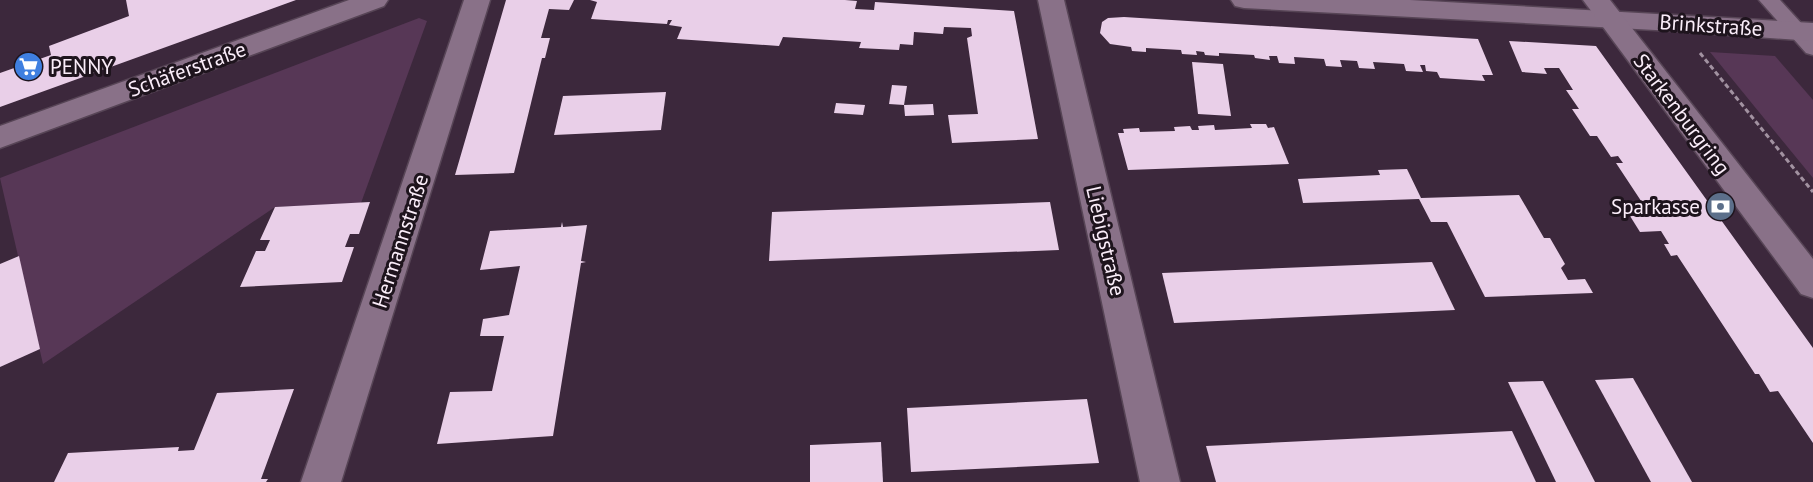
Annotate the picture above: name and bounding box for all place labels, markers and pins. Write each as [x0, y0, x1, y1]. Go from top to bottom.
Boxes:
supermarket icon: PENNY [13, 50, 45, 82]
place label: PENNY [50, 53, 113, 80]
bank icon: Sparkasse [1705, 190, 1737, 222]
place label: Sparkasse [1611, 193, 1700, 220]

